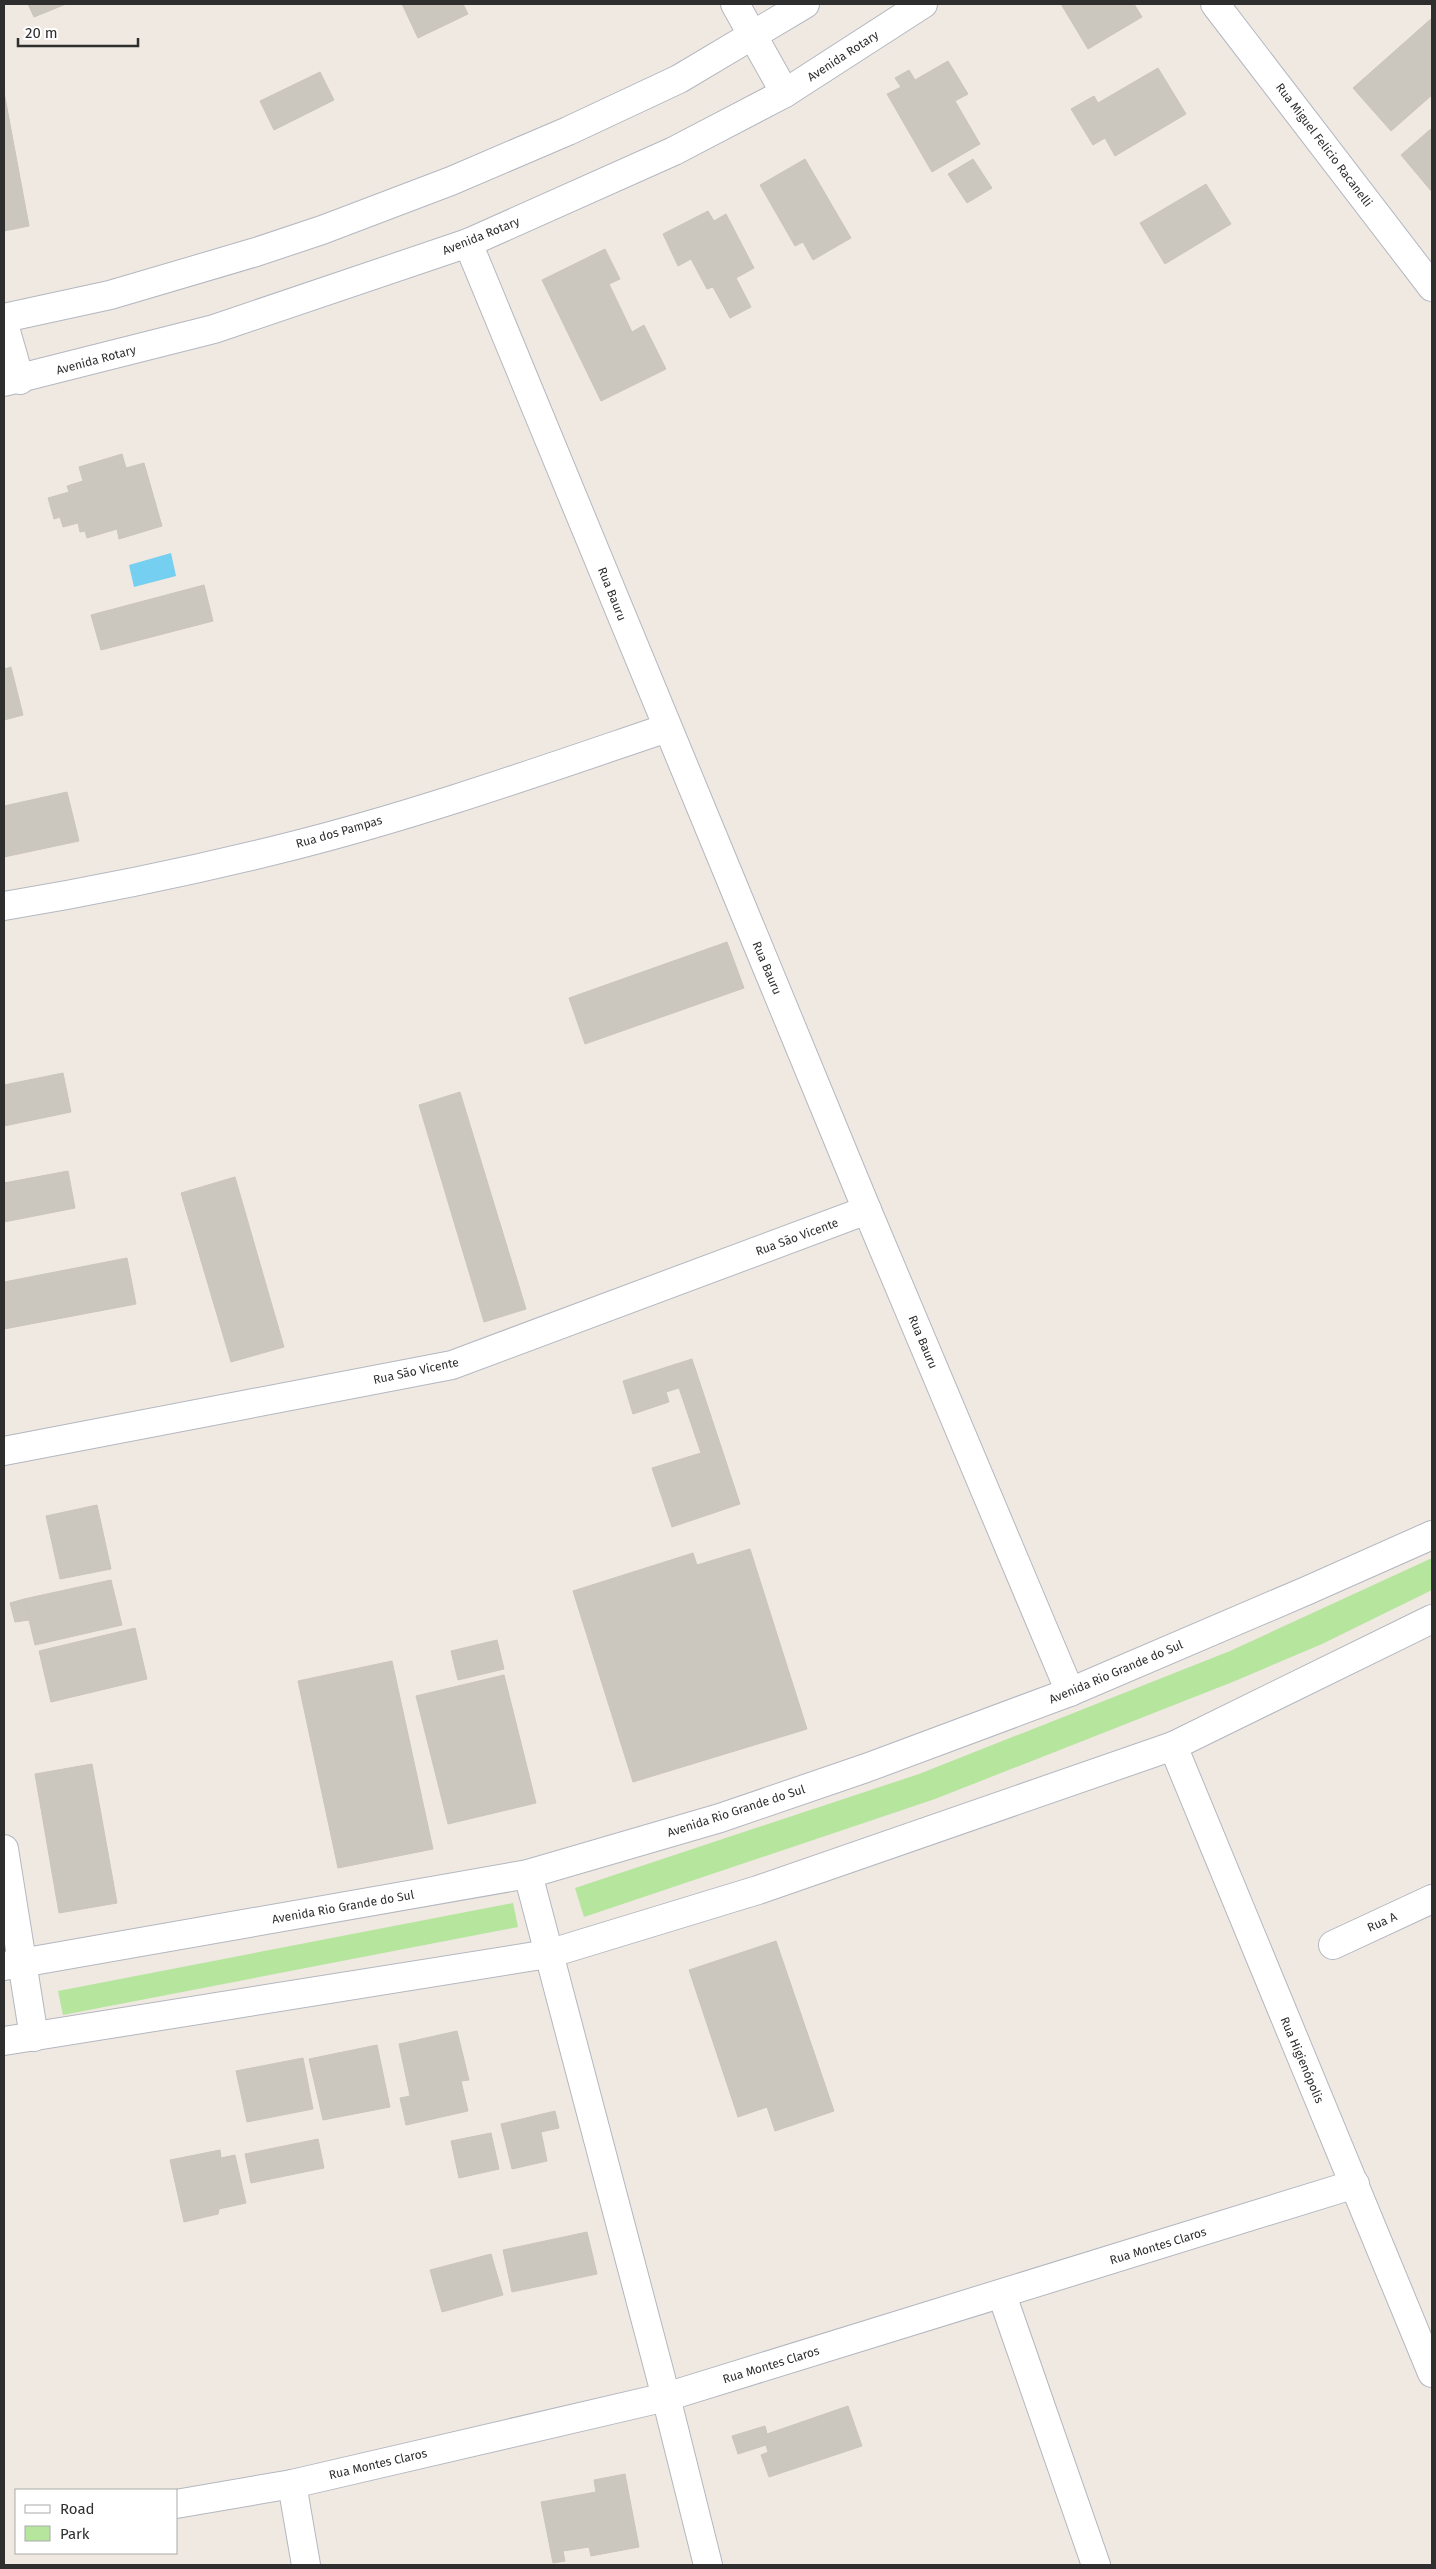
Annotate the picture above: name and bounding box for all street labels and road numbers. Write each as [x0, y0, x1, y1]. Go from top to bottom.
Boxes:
street label: Avenida Rotary [805, 28, 881, 84]
street label: Rua Miguel Felicio Racanelli [1273, 80, 1375, 210]
street label: Avenida Rotary [440, 214, 522, 258]
street label: Avenida Rotary [55, 343, 137, 377]
street label: Rua Bauru [595, 565, 629, 623]
street label: Rua dos Pampas [294, 813, 384, 851]
street label: Rua Bauru [750, 939, 784, 997]
street label: Rua São Vicente [754, 1216, 840, 1258]
street label: Rua Bauru [906, 1313, 940, 1371]
street label: Rua São Vicente [372, 1355, 460, 1387]
street label: Avenida Rio Grande do Sul [1047, 1637, 1185, 1707]
street label: Avenida Rio Grande do Sul [665, 1782, 807, 1840]
street label: Avenida Rio Grande do Sul [271, 1888, 416, 1926]
street label: Rua A [1365, 1909, 1399, 1935]
street label: Rua Higienópolis [1278, 2015, 1327, 2106]
street label: Rua Montes Claros [1108, 2225, 1208, 2267]
street label: Rua Montes Claros [721, 2344, 821, 2386]
street label: Rua Montes Claros [328, 2446, 429, 2482]

